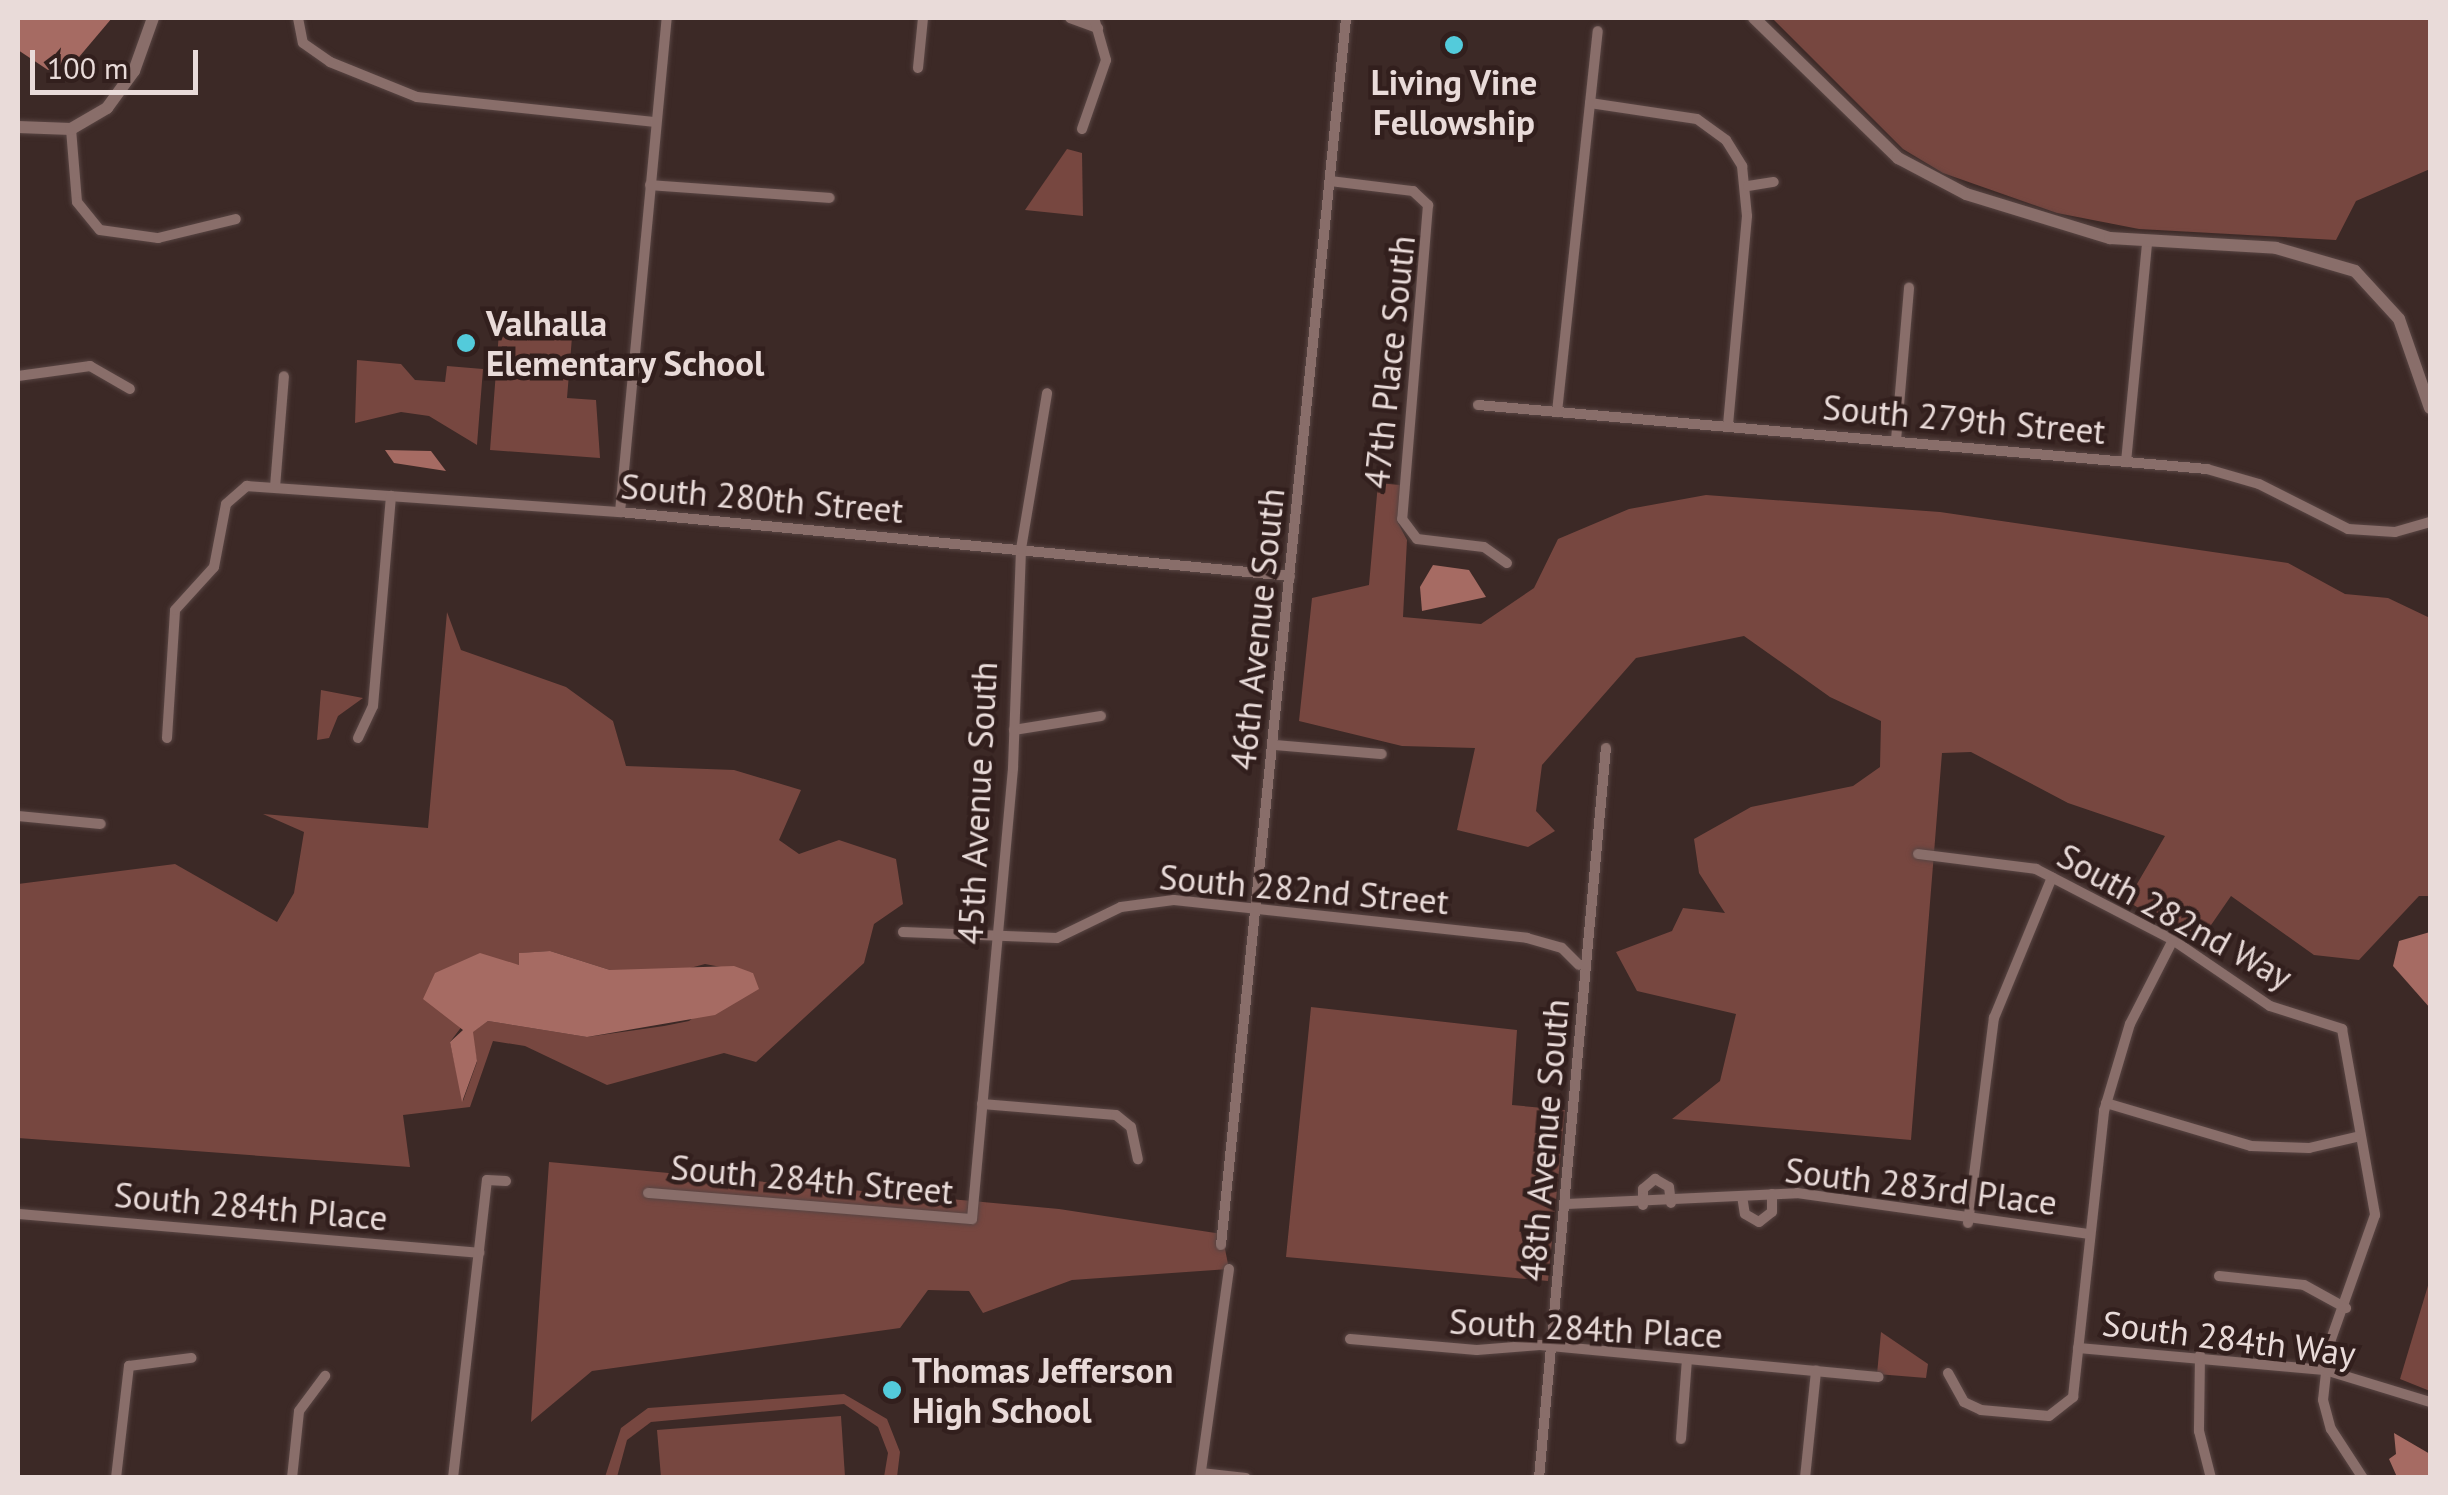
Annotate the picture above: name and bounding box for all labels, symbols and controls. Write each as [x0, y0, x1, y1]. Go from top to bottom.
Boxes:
scale bar [35, 30, 202, 92]
marker: Living Vine Fellowship [1443, 34, 1465, 56]
text: 100 m [47, 48, 128, 87]
place label: Living Vine Fellowship [1370, 61, 1538, 143]
street label: 47th Place South [1355, 233, 1423, 491]
place label: Valhalla Elementary School [486, 302, 765, 384]
marker: Valhalla Elementary School [455, 332, 477, 354]
street label: South 279th Street [1821, 386, 2107, 452]
street label: South 280th Street [619, 465, 905, 531]
street label: 46th Avenue South [1221, 485, 1293, 773]
street label: 45th Avenue South [949, 660, 1005, 946]
street label: South 282nd Way [2050, 834, 2300, 998]
street label: South 282nd Street [1157, 855, 1451, 923]
street label: 48th Avenue South [1511, 997, 1577, 1283]
street label: South 284th Street [669, 1146, 955, 1212]
street label: South 283rd Place [1783, 1148, 2059, 1224]
street label: South 284th Place [113, 1173, 389, 1239]
street label: South 284th Place [1448, 1300, 1724, 1356]
street label: South 284th Way [2100, 1302, 2358, 1374]
place label: Thomas Jefferson High School [912, 1349, 1173, 1431]
marker: Thomas Jefferson High School [881, 1379, 903, 1401]

